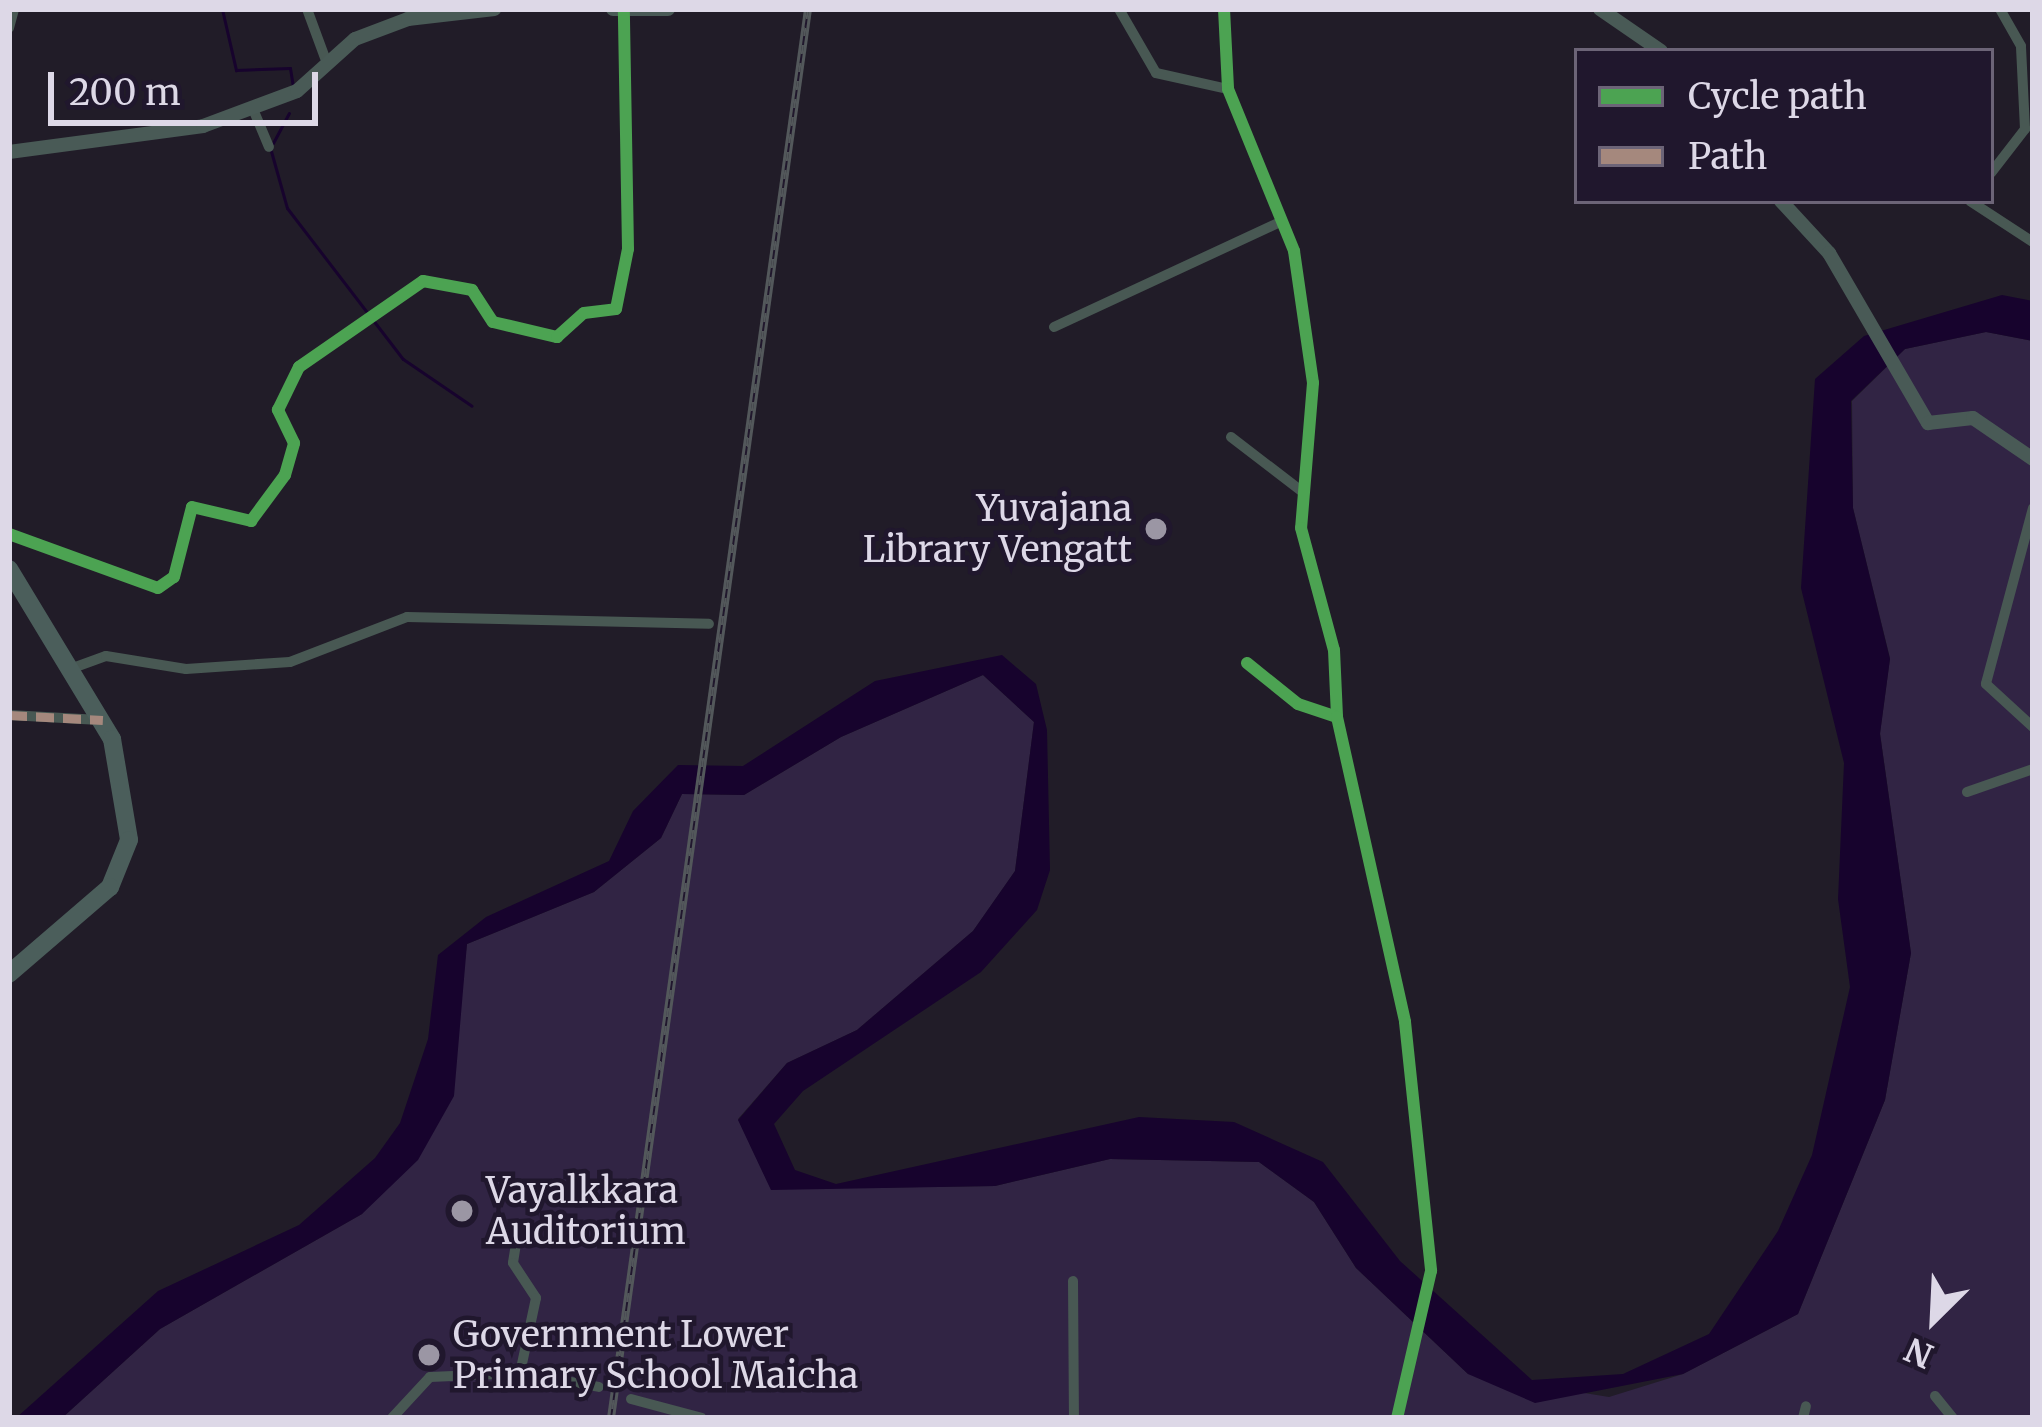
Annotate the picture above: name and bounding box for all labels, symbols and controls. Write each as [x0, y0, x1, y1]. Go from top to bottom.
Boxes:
scale bar [54, 48, 324, 122]
legend [1574, 48, 1994, 204]
text: 200 m [69, 70, 181, 115]
text: Cycle path [1688, 74, 1867, 119]
text: Path [1688, 134, 1767, 179]
place label: Yuvajana Library Vengatt [863, 486, 1132, 571]
marker: Yuvajana Library Vengatt [1143, 516, 1169, 542]
place label: Vayalkkara Auditorium [486, 1168, 686, 1253]
marker: Vayalkkara Auditorium [449, 1198, 475, 1224]
north arrow [1874, 1259, 1994, 1379]
place label: Government Lower Primary School Maicha [453, 1312, 858, 1397]
text: N [1899, 1328, 1939, 1376]
marker: Government Lower Primary School Maicha [416, 1342, 442, 1368]

